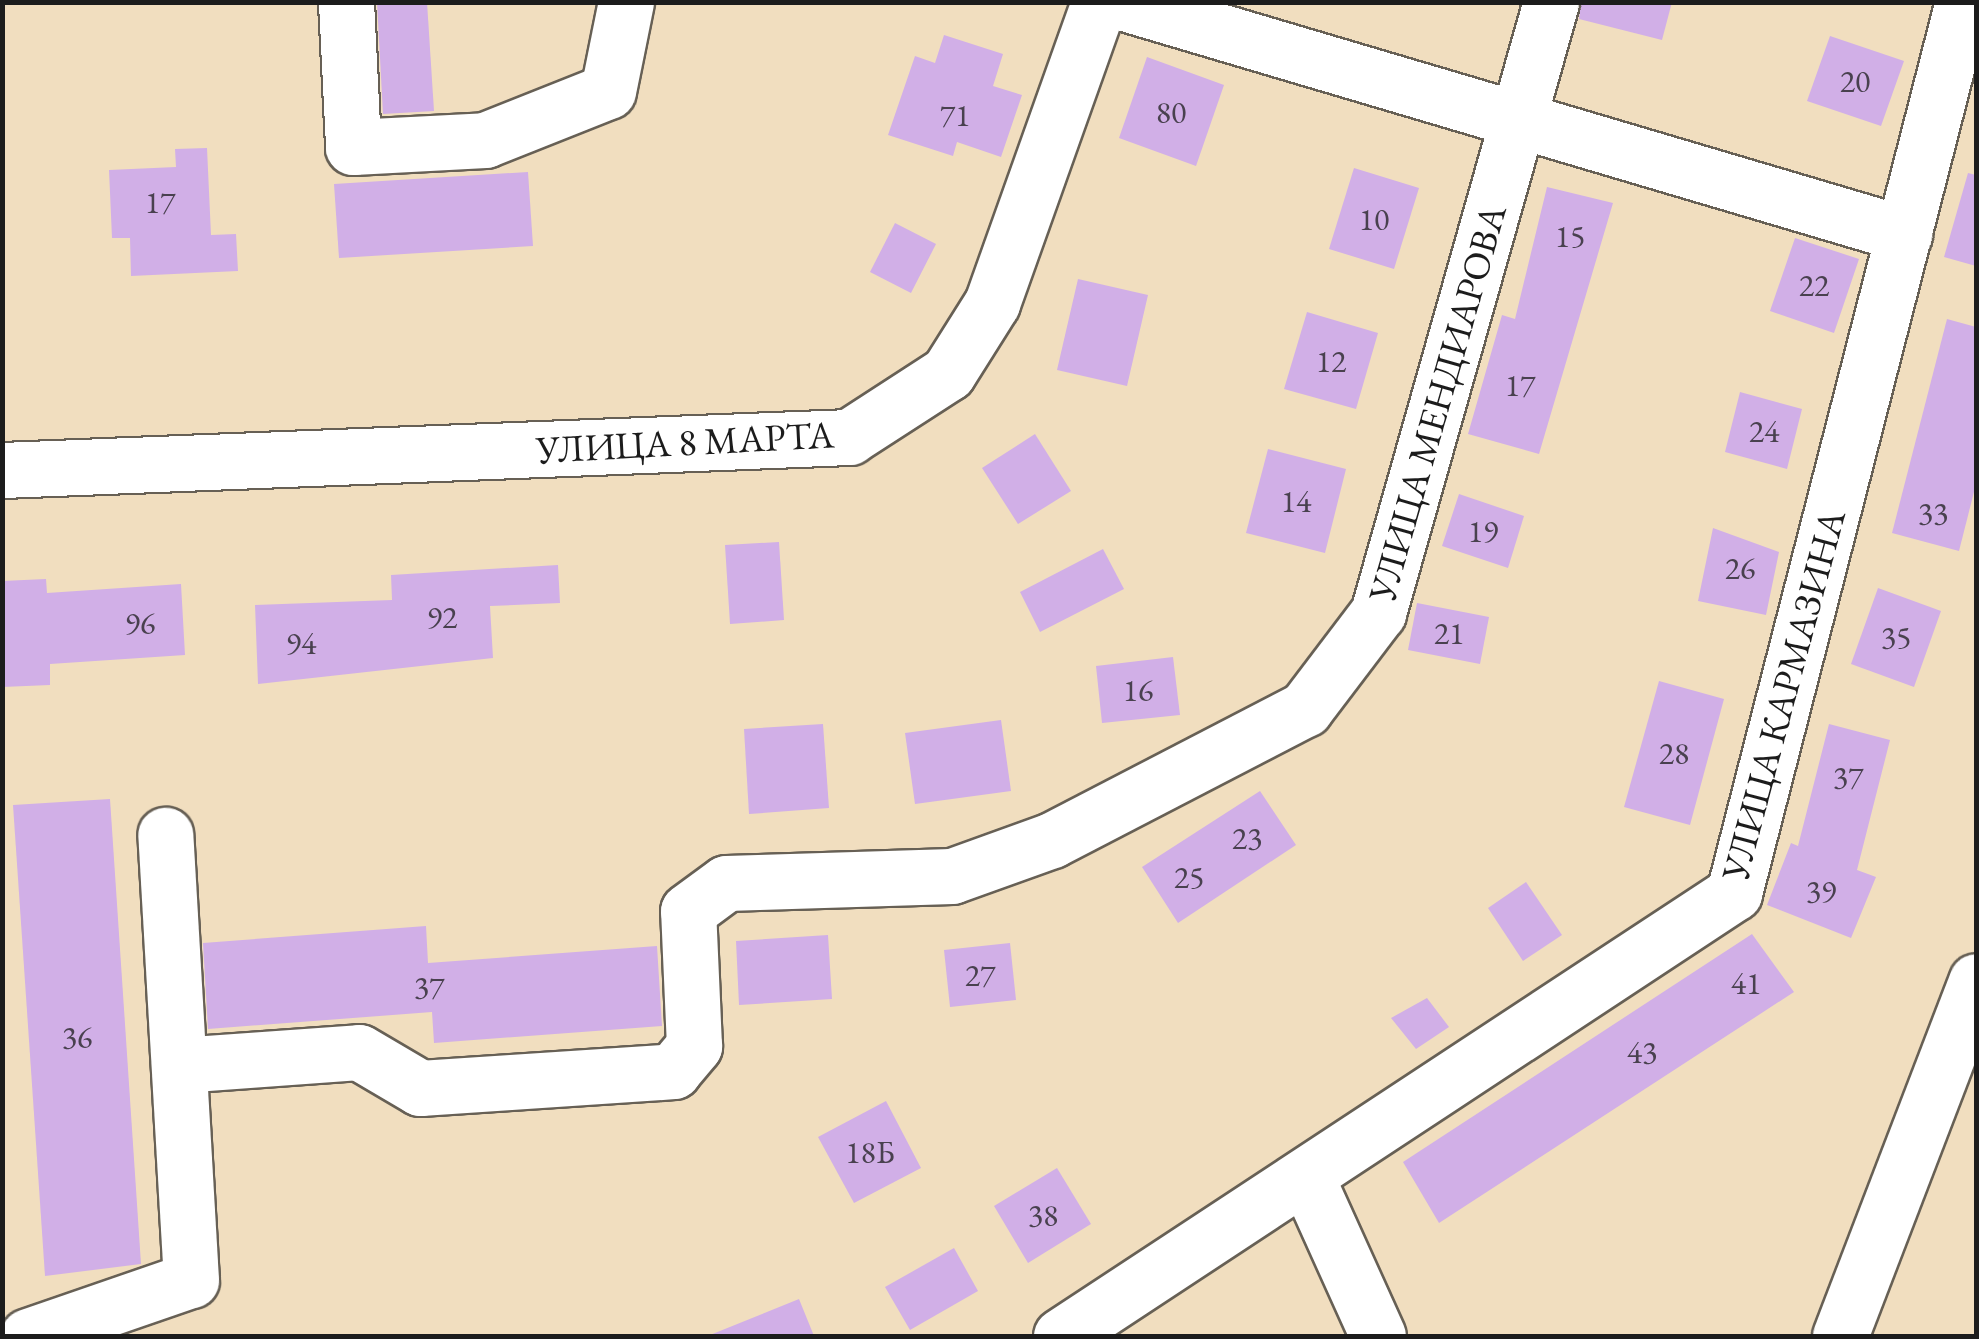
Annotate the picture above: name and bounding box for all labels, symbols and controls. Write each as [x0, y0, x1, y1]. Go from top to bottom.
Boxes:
house number: 20 [1840, 62, 1870, 100]
house number: 80 [1156, 93, 1186, 131]
house number: 71 [940, 96, 970, 134]
house number: 17 [145, 183, 175, 221]
street label: УЛИЦА МЕНДИАРОВА [1358, 199, 1516, 607]
house number: 10 [1359, 200, 1389, 238]
house number: 15 [1555, 217, 1585, 255]
house number: 22 [1799, 266, 1829, 304]
house number: 12 [1316, 342, 1346, 380]
house number: 17 [1505, 366, 1535, 404]
street label: УЛИЦА 8 МАРТА [535, 411, 835, 473]
house number: 24 [1749, 412, 1779, 450]
house number: 14 [1281, 482, 1311, 520]
house number: 33 [1918, 494, 1948, 532]
street label: УЛИЦА КАРМАЗИНА [1711, 504, 1855, 886]
house number: 19 [1468, 512, 1498, 550]
house number: 26 [1725, 549, 1755, 587]
house number: 92 [427, 598, 457, 636]
house number: 96 [125, 604, 155, 642]
house number: 21 [1434, 614, 1464, 652]
house number: 35 [1881, 618, 1911, 656]
house number: 94 [286, 624, 316, 662]
house number: 16 [1123, 671, 1153, 709]
house number: 28 [1659, 734, 1689, 772]
house number: 37 [1833, 758, 1863, 796]
house number: 23 [1232, 819, 1262, 857]
house number: 25 [1174, 858, 1204, 896]
house number: 39 [1806, 872, 1836, 910]
house number: 27 [965, 956, 995, 994]
house number: 41 [1731, 964, 1761, 1002]
house number: 37 [414, 968, 444, 1006]
house number: 36 [62, 1018, 92, 1056]
house number: 43 [1627, 1033, 1657, 1071]
house number: 18Б [845, 1133, 895, 1171]
house number: 38 [1028, 1196, 1058, 1234]

